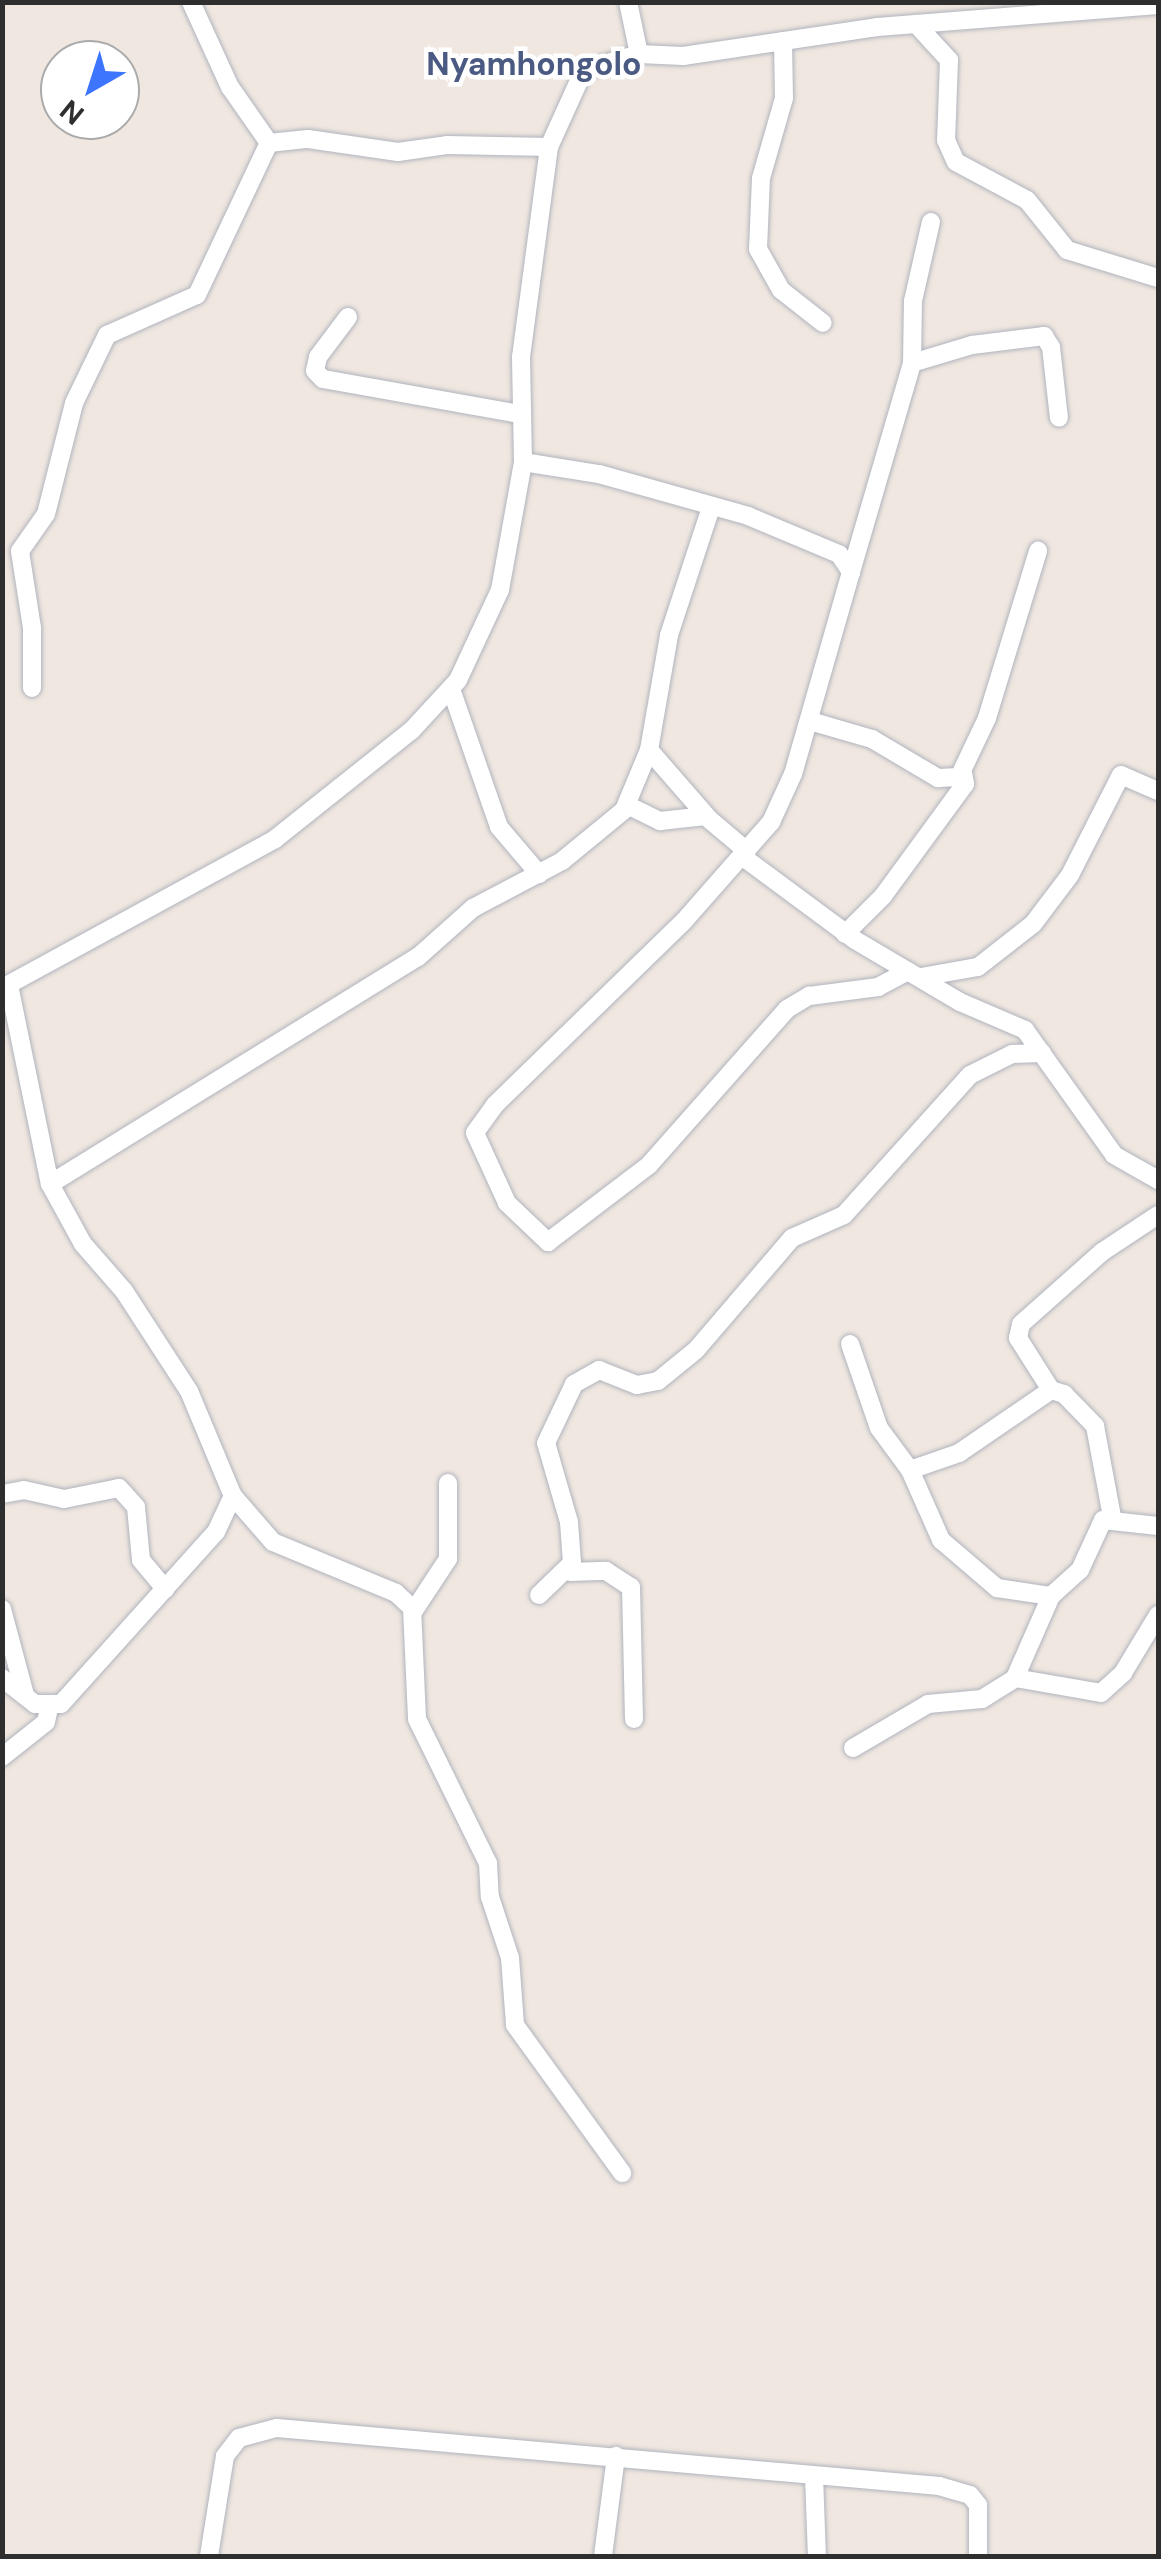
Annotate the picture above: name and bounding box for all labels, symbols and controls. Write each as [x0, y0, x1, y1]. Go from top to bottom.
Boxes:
north arrow [40, 40, 140, 140]
district label: Nyamhongolo [426, 45, 642, 83]
text: N [52, 91, 92, 133]

